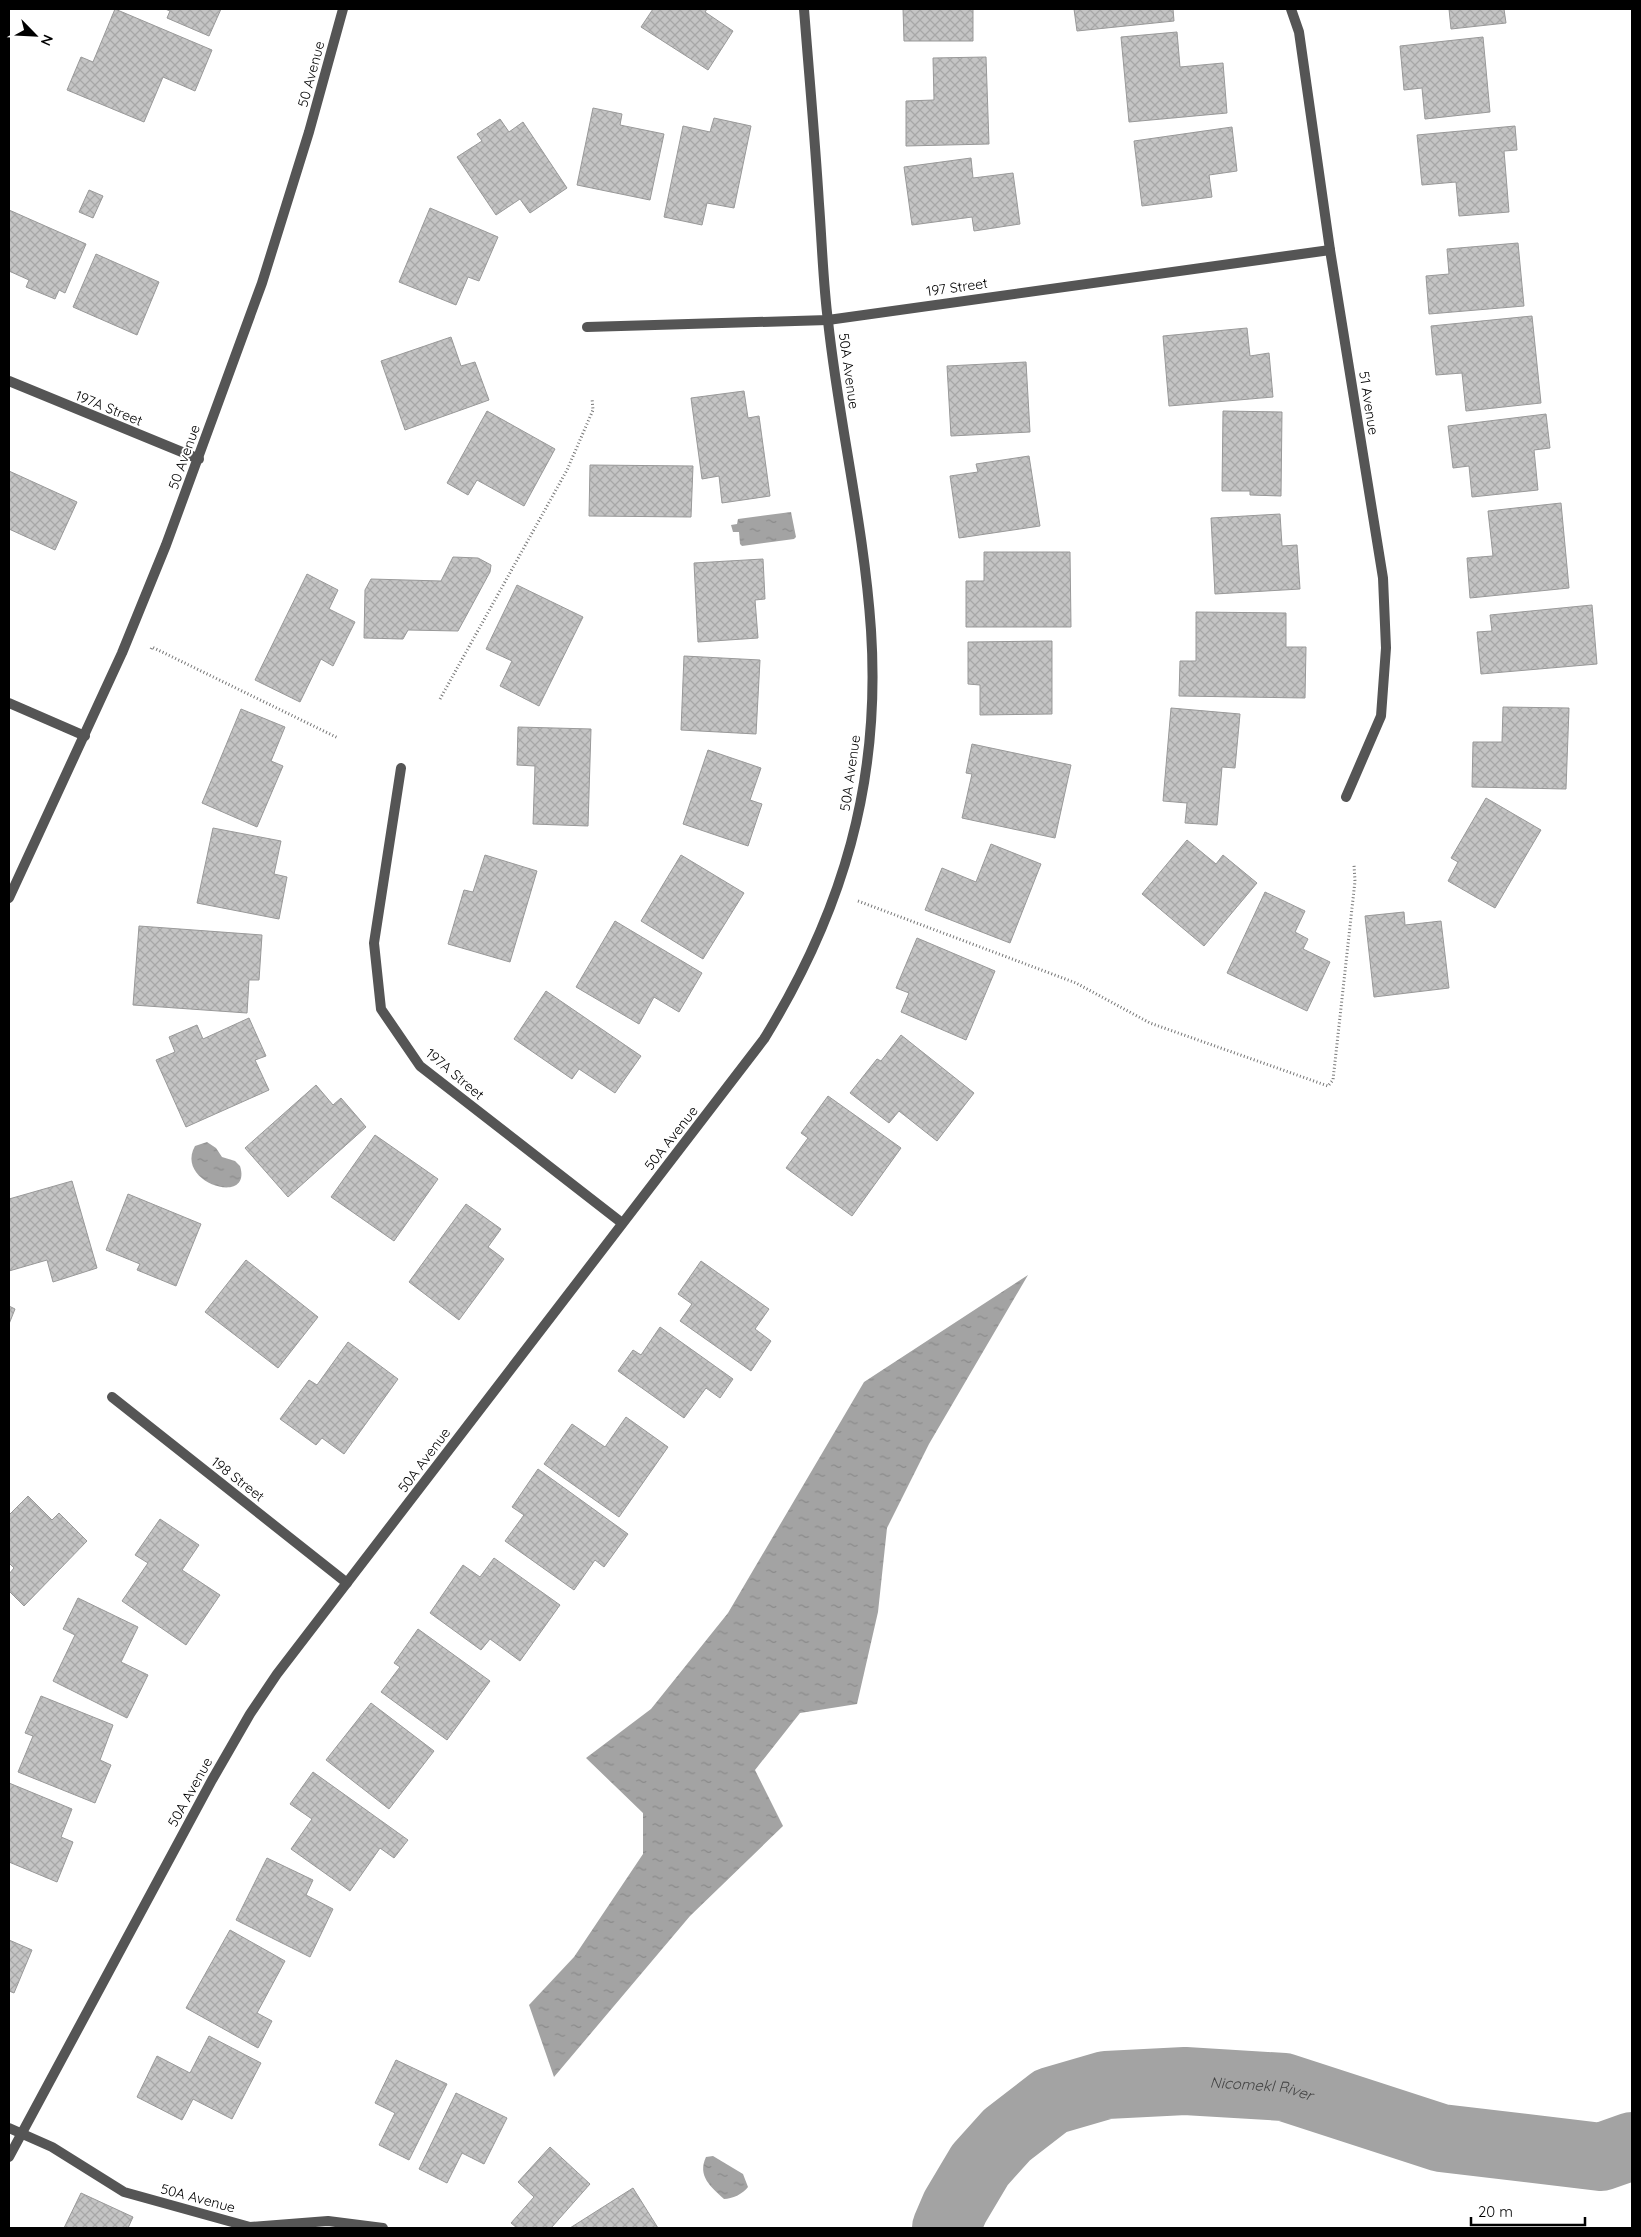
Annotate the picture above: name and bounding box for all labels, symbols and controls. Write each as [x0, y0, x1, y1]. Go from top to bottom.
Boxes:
north arrow [10, 10, 60, 60]
text: N [37, 32, 57, 49]
street label: 50 Avenue [294, 39, 328, 109]
street label: 197 Street [925, 274, 989, 300]
street label: 50A Avenue [835, 332, 863, 410]
street label: 51 Avenue [1355, 370, 1383, 436]
street label: 197A Street [73, 386, 145, 430]
street label: 50 Avenue [164, 422, 204, 492]
street label: 50A Avenue [836, 734, 864, 812]
street label: 197A Street [422, 1044, 488, 1104]
street label: 50A Avenue [640, 1102, 702, 1174]
street label: 50A Avenue [394, 1424, 454, 1496]
street label: 198 Street [208, 1453, 268, 1506]
street label: 50A Avenue [164, 1754, 216, 1830]
water label: Nicomekl River [1209, 2073, 1318, 2105]
street label: 50A Avenue [159, 2179, 237, 2217]
scale bar [1471, 2194, 1585, 2226]
text: 20 m [1478, 2202, 1513, 2221]

